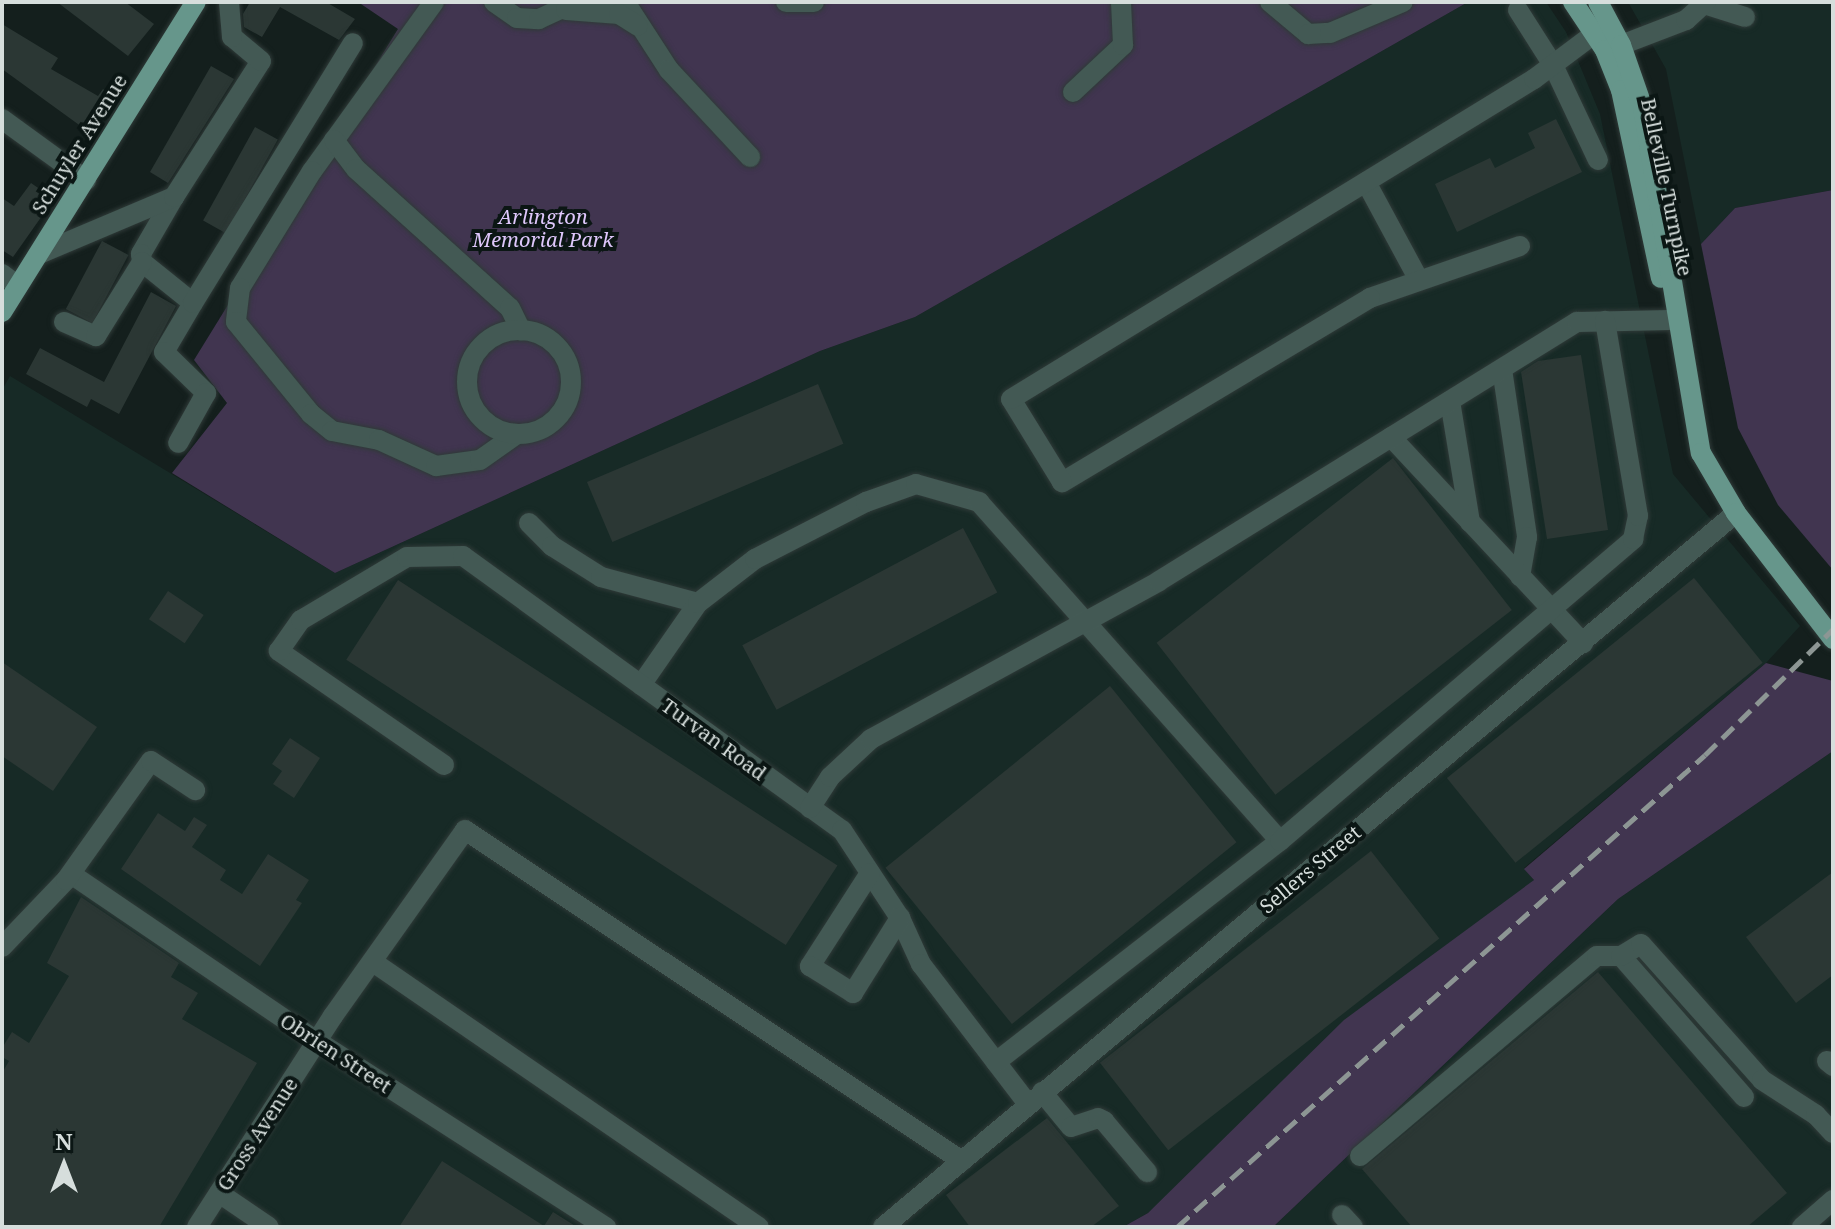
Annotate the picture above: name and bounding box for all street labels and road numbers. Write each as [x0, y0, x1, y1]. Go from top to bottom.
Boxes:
street label: Schuyler Avenue [26, 70, 132, 218]
street label: Belleville Turnpike [1636, 96, 1698, 278]
street label: Turvan Road [657, 693, 771, 785]
street label: Sellers Street [1255, 820, 1365, 918]
street label: Obrien Street [276, 1008, 396, 1098]
street label: Gross Avenue [212, 1073, 302, 1195]

